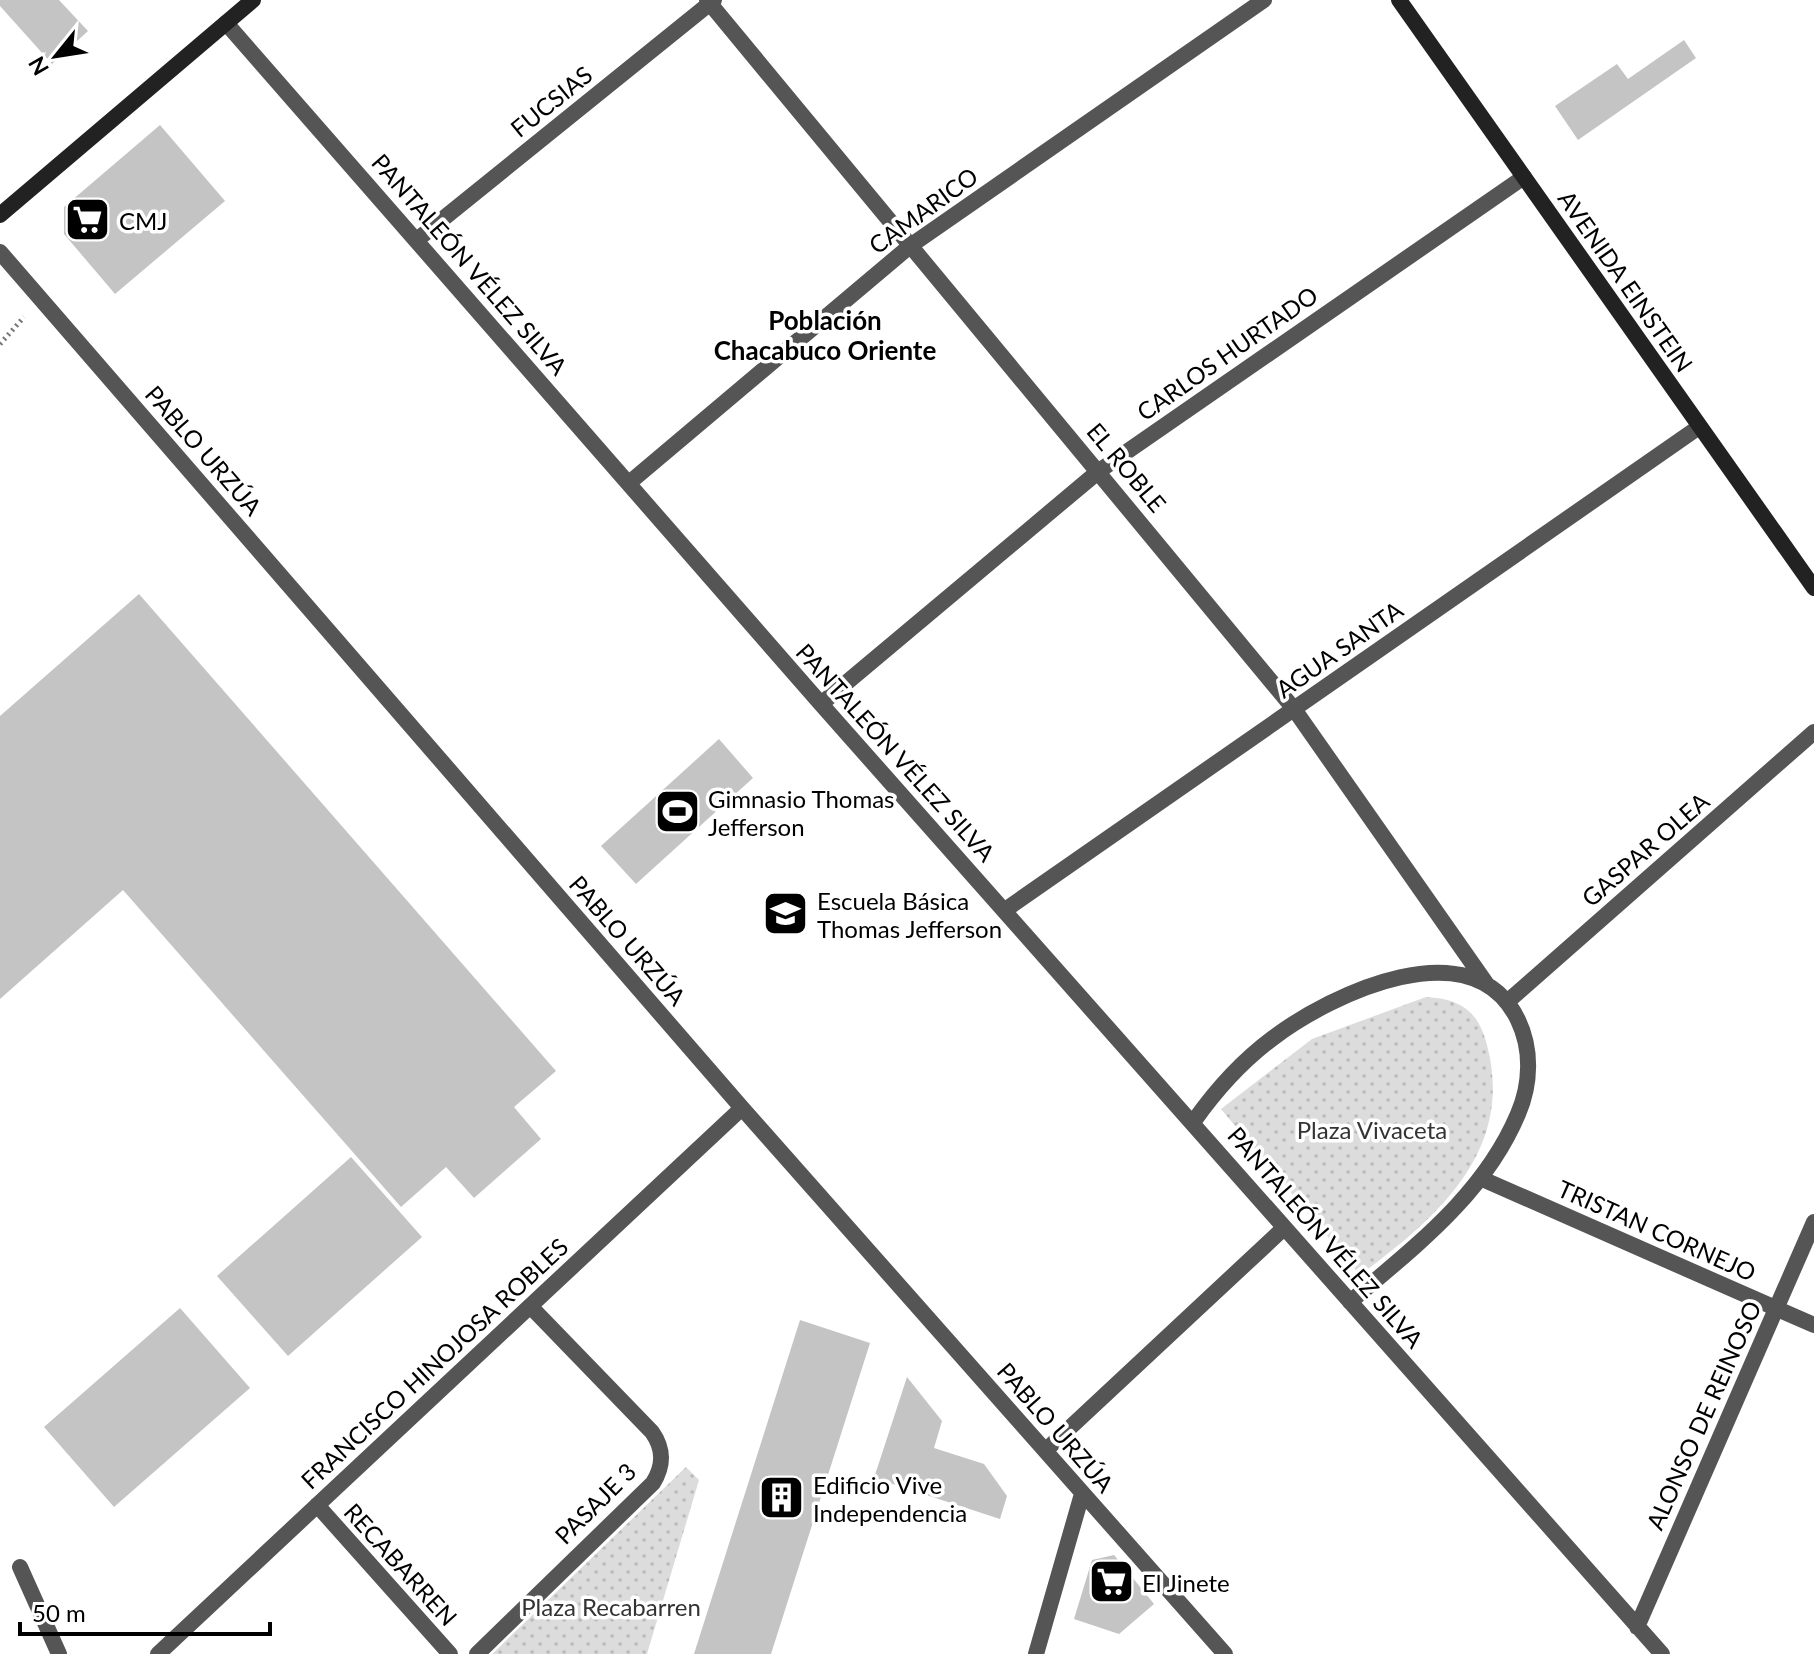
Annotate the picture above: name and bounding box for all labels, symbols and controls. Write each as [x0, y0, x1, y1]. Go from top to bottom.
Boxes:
north arrow [16, 16, 96, 96]
text: N [22, 52, 54, 80]
street label: FUCSIAS [504, 59, 598, 143]
street label: PANTALEÓN VÉLEZ SILVA [366, 148, 574, 381]
street label: CAMARICO [863, 161, 983, 259]
street label: AVENIDA EINSTEIN [1553, 185, 1699, 377]
supermarket icon: CMJ [64, 196, 112, 244]
place label: CMJ [119, 206, 167, 235]
street label: CARLOS HURTADO [1131, 280, 1323, 426]
district label: Población Chacabuco Oriente [714, 304, 936, 366]
street label: PABLO URZÚA [140, 379, 269, 521]
street label: EL ROBLE [1081, 417, 1173, 517]
street label: AGUA SANTA [1270, 594, 1409, 703]
street label: PANTALEÓN VÉLEZ SILVA [790, 637, 1002, 867]
place label: Gimnasio Thomas Jefferson [708, 784, 894, 841]
street label: GASPAR OLEA [1576, 785, 1715, 912]
sports icon: Gimnasio Thomas Jefferson [653, 788, 701, 836]
street label: PABLO URZÚA [564, 869, 693, 1011]
place label: Escuela Básica Thomas Jefferson [817, 886, 1002, 943]
school or university icon: Escuela Básica Thomas Jefferson [762, 890, 810, 938]
park label: Plaza Vivaceta [1297, 1115, 1447, 1144]
street label: PANTALEÓN VÉLEZ SILVA [1222, 1121, 1430, 1354]
street label: TRISTAN CORNEJO [1554, 1173, 1760, 1287]
street label: FRANCISCO HINOJOSA ROBLES [295, 1232, 573, 1494]
street label: ALONSO DE REINOSO [1639, 1296, 1767, 1534]
street label: PABLO URZÚA [992, 1356, 1121, 1498]
street label: PASAJE 3 [549, 1457, 641, 1549]
place label: Edificio Vive Independencia [813, 1470, 967, 1527]
building icon: Edificio Vive Independencia [758, 1474, 806, 1522]
street label: RECABARREN [339, 1497, 463, 1631]
supermarket icon: El Jinete [1087, 1558, 1135, 1606]
place label: El Jinete [1142, 1568, 1230, 1597]
scale bar [20, 1586, 270, 1636]
park label: Plaza Recabarren [521, 1592, 701, 1621]
text: 50 m [32, 1598, 86, 1627]

